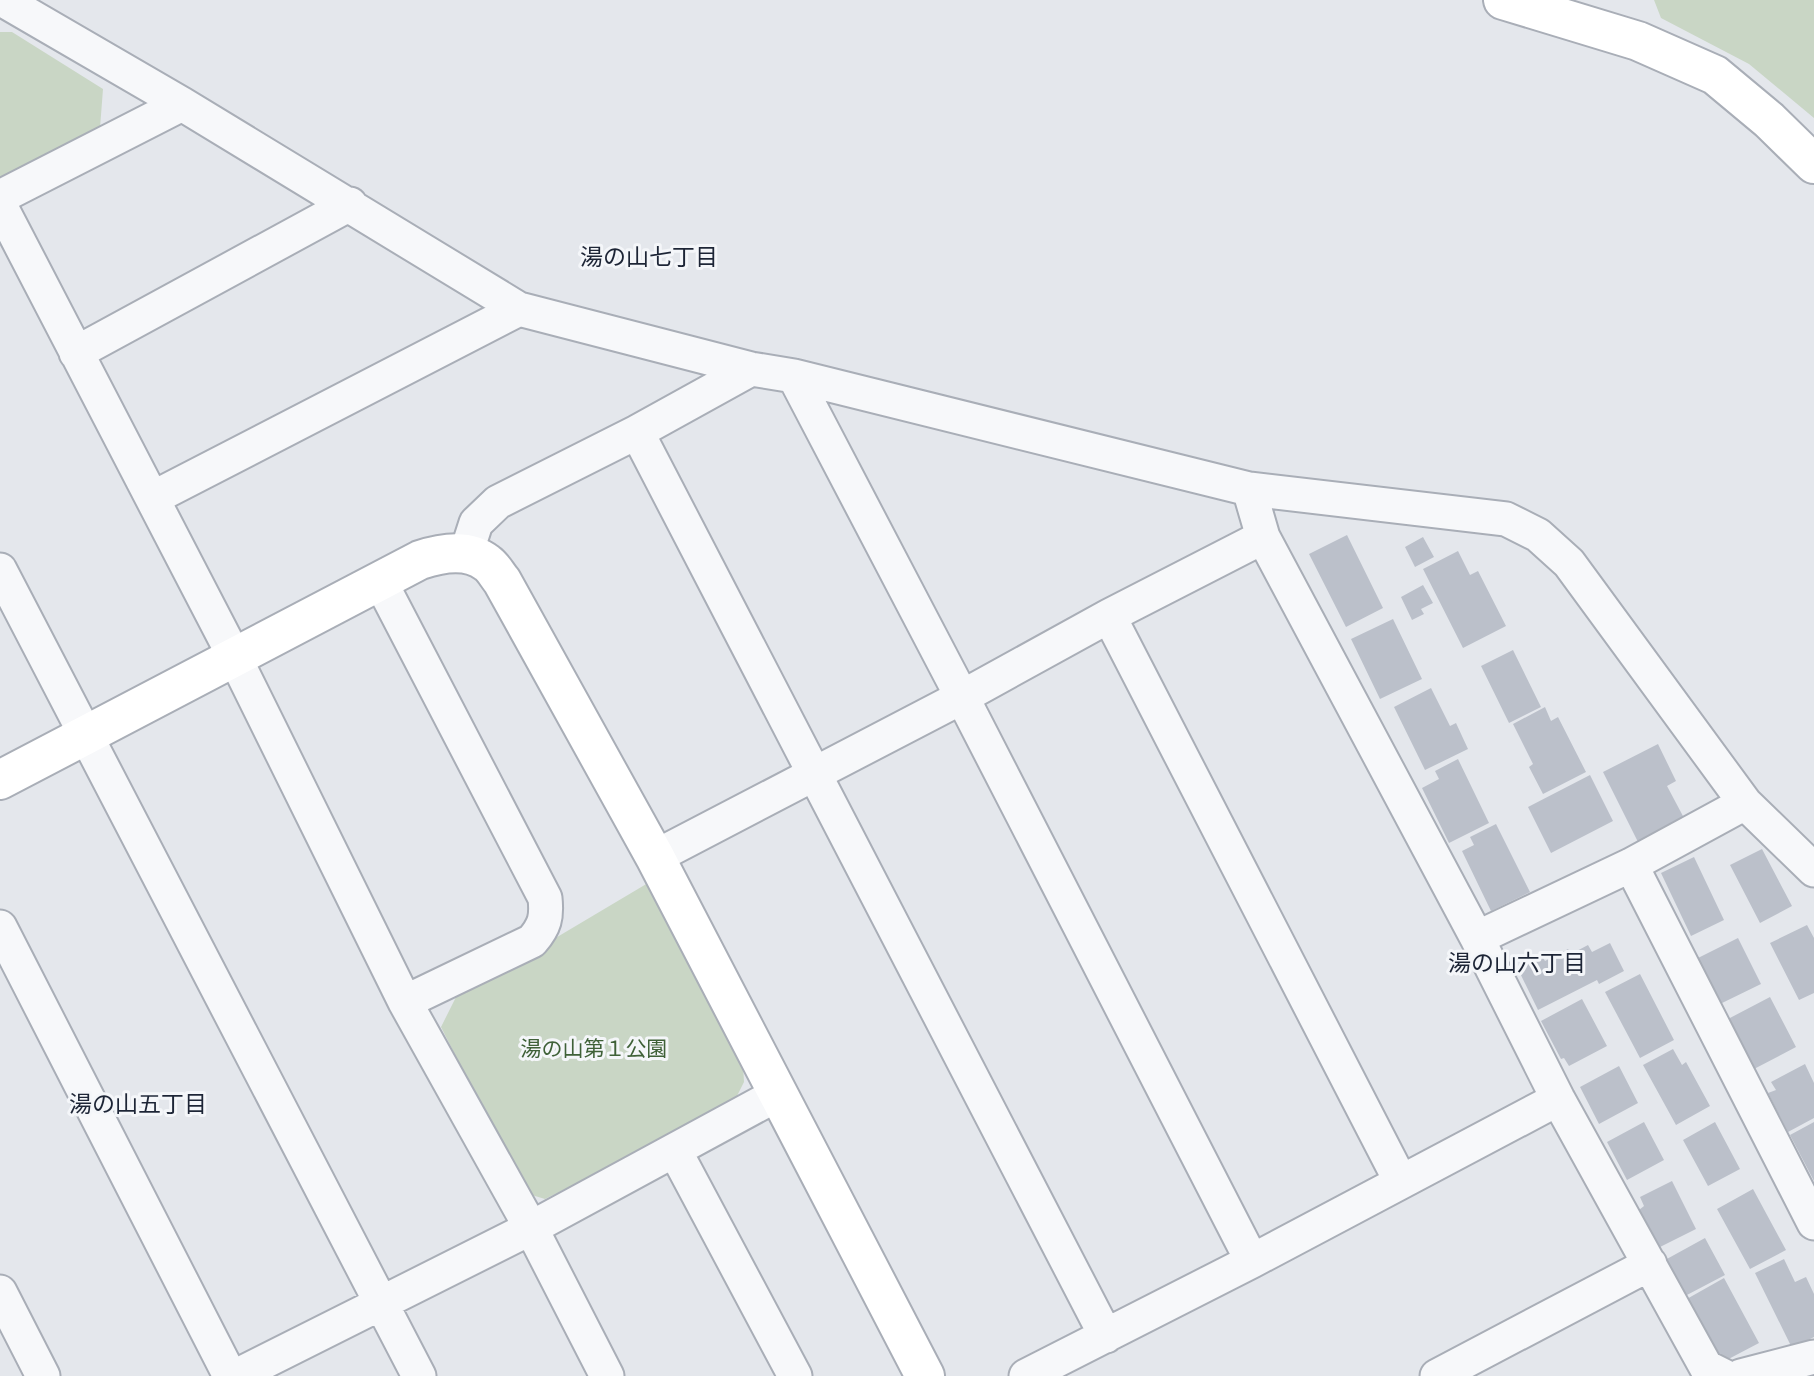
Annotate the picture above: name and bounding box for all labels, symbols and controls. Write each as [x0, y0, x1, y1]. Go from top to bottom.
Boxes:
district label: 湯の山七丁目 [580, 242, 718, 270]
district label: 湯の山六丁目 [1448, 948, 1586, 976]
park label: 湯の山第１公園 [521, 1035, 668, 1060]
district label: 湯の山五丁目 [69, 1089, 207, 1117]

